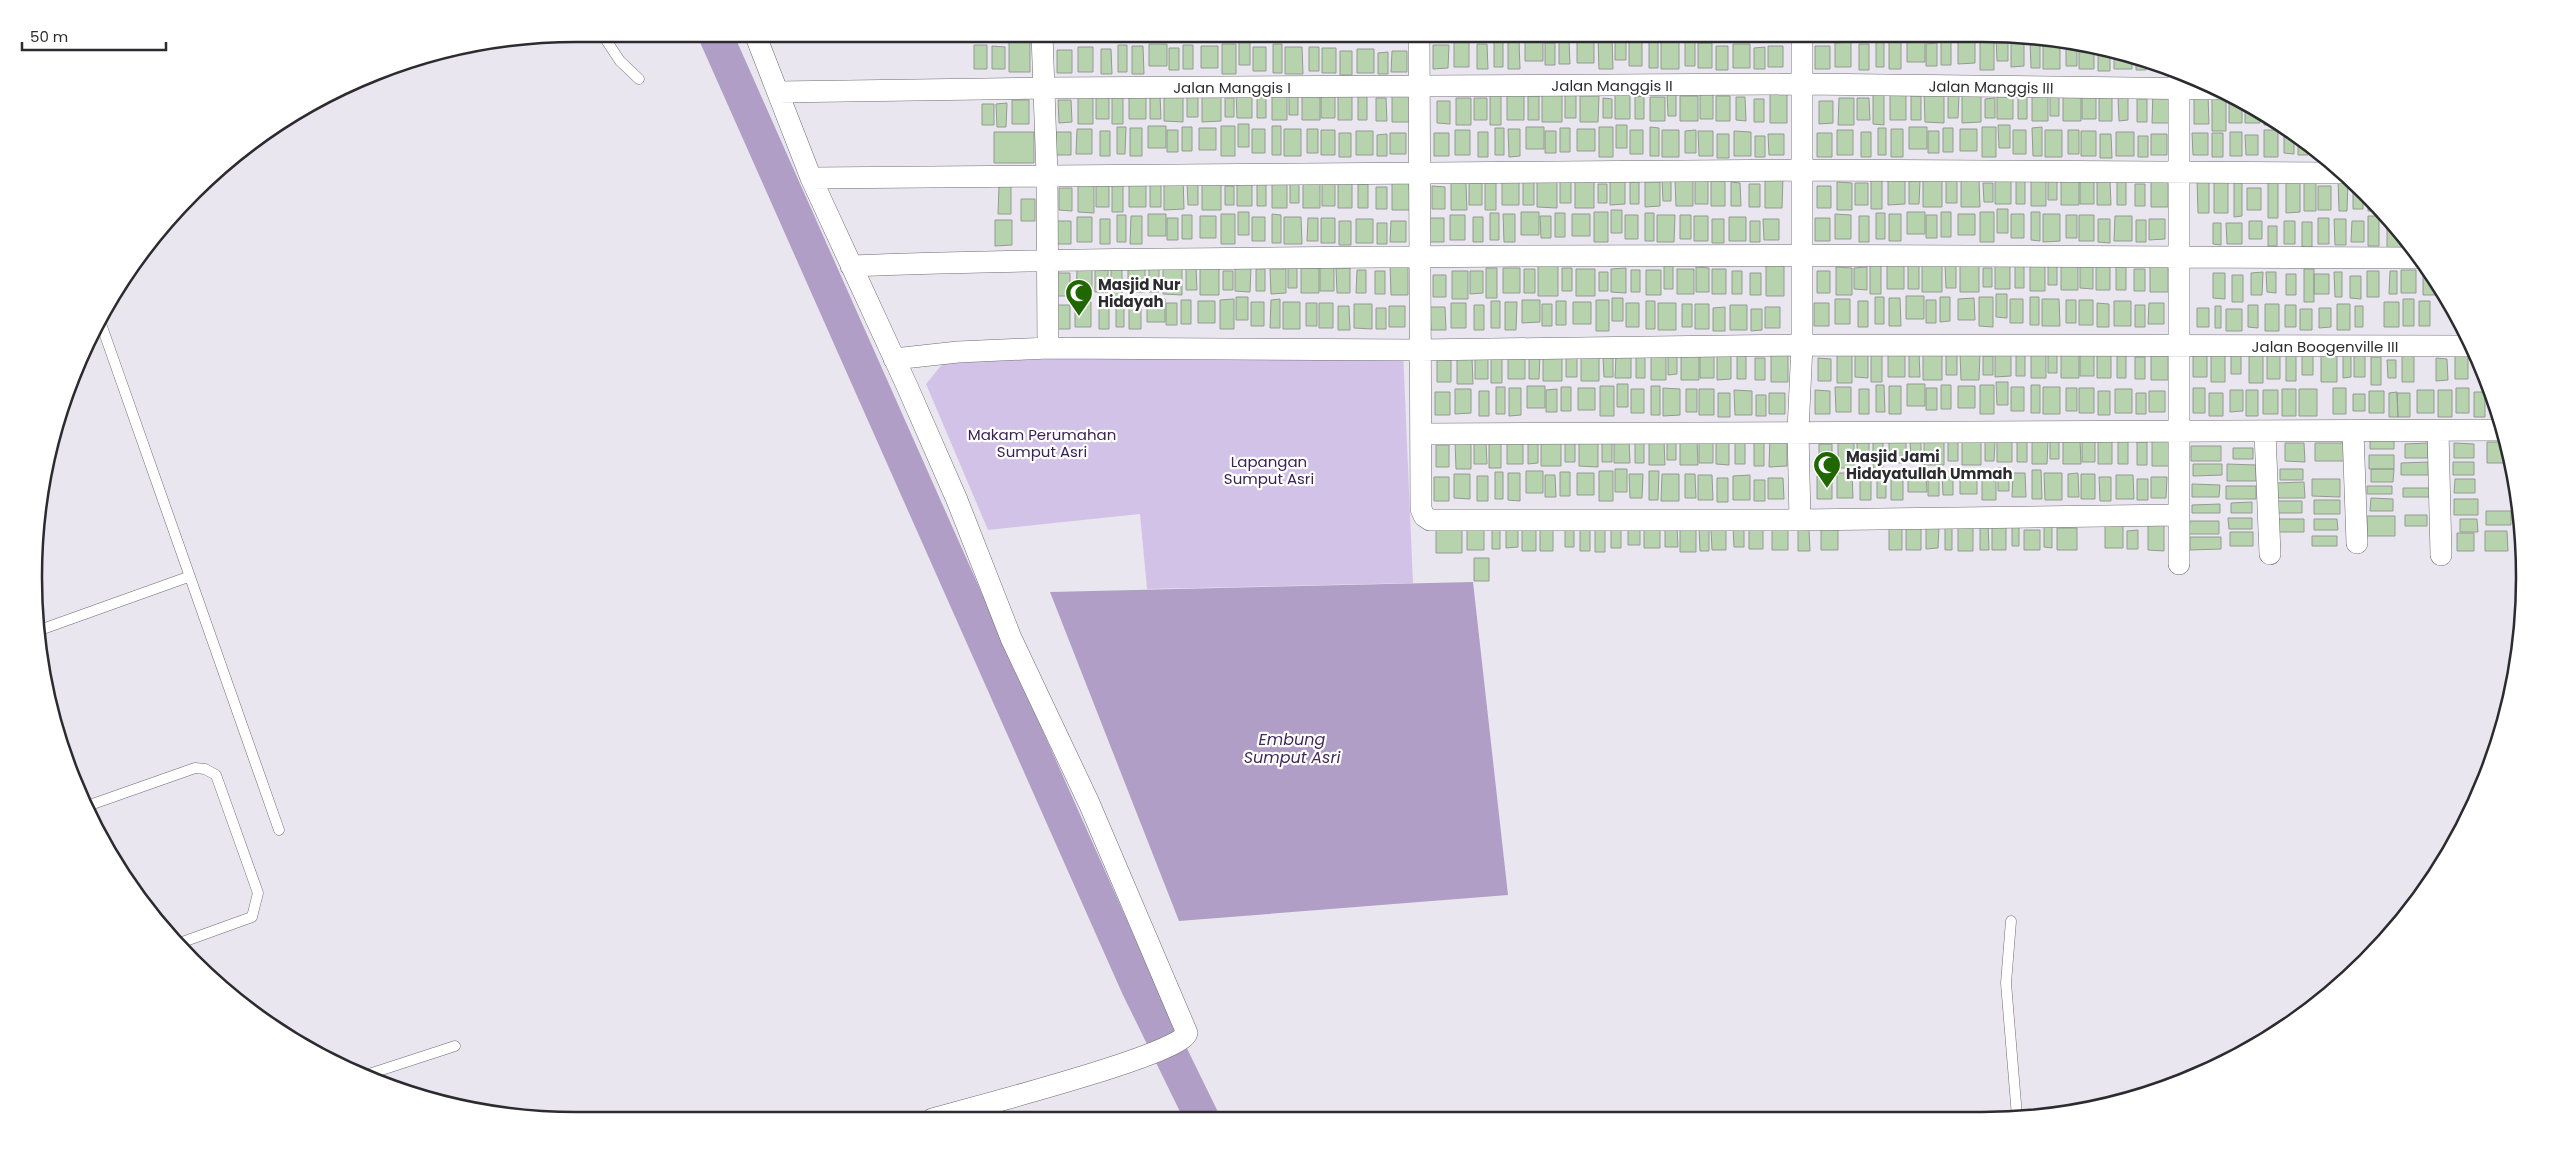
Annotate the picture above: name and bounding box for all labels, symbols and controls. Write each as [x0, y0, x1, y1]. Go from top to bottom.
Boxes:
scale bar [22, 20, 166, 52]
text: 50 m [30, 26, 68, 47]
street label: Jalan Manggis II [1551, 75, 1673, 96]
street label: Jalan Manggis III [1928, 75, 2054, 99]
street label: Jalan Manggis I [1173, 77, 1291, 98]
place label: Masjid Nur Hidayah [1098, 274, 1181, 312]
mosque icon: Masjid Nur Hidayah [1064, 278, 1094, 317]
street label: Jalan Boogenville III [2252, 336, 2398, 357]
park label: Makam Perumahan Sumput Asri [968, 424, 1116, 462]
place label: Masjid Jami Hidayatullah Ummah [1846, 446, 2013, 484]
mosque icon: Masjid Jami Hidayatullah Ummah [1812, 450, 1842, 489]
park label: Lapangan Sumput Asri [1224, 451, 1314, 489]
water label: Embung Sumput Asri [1244, 728, 1341, 769]

